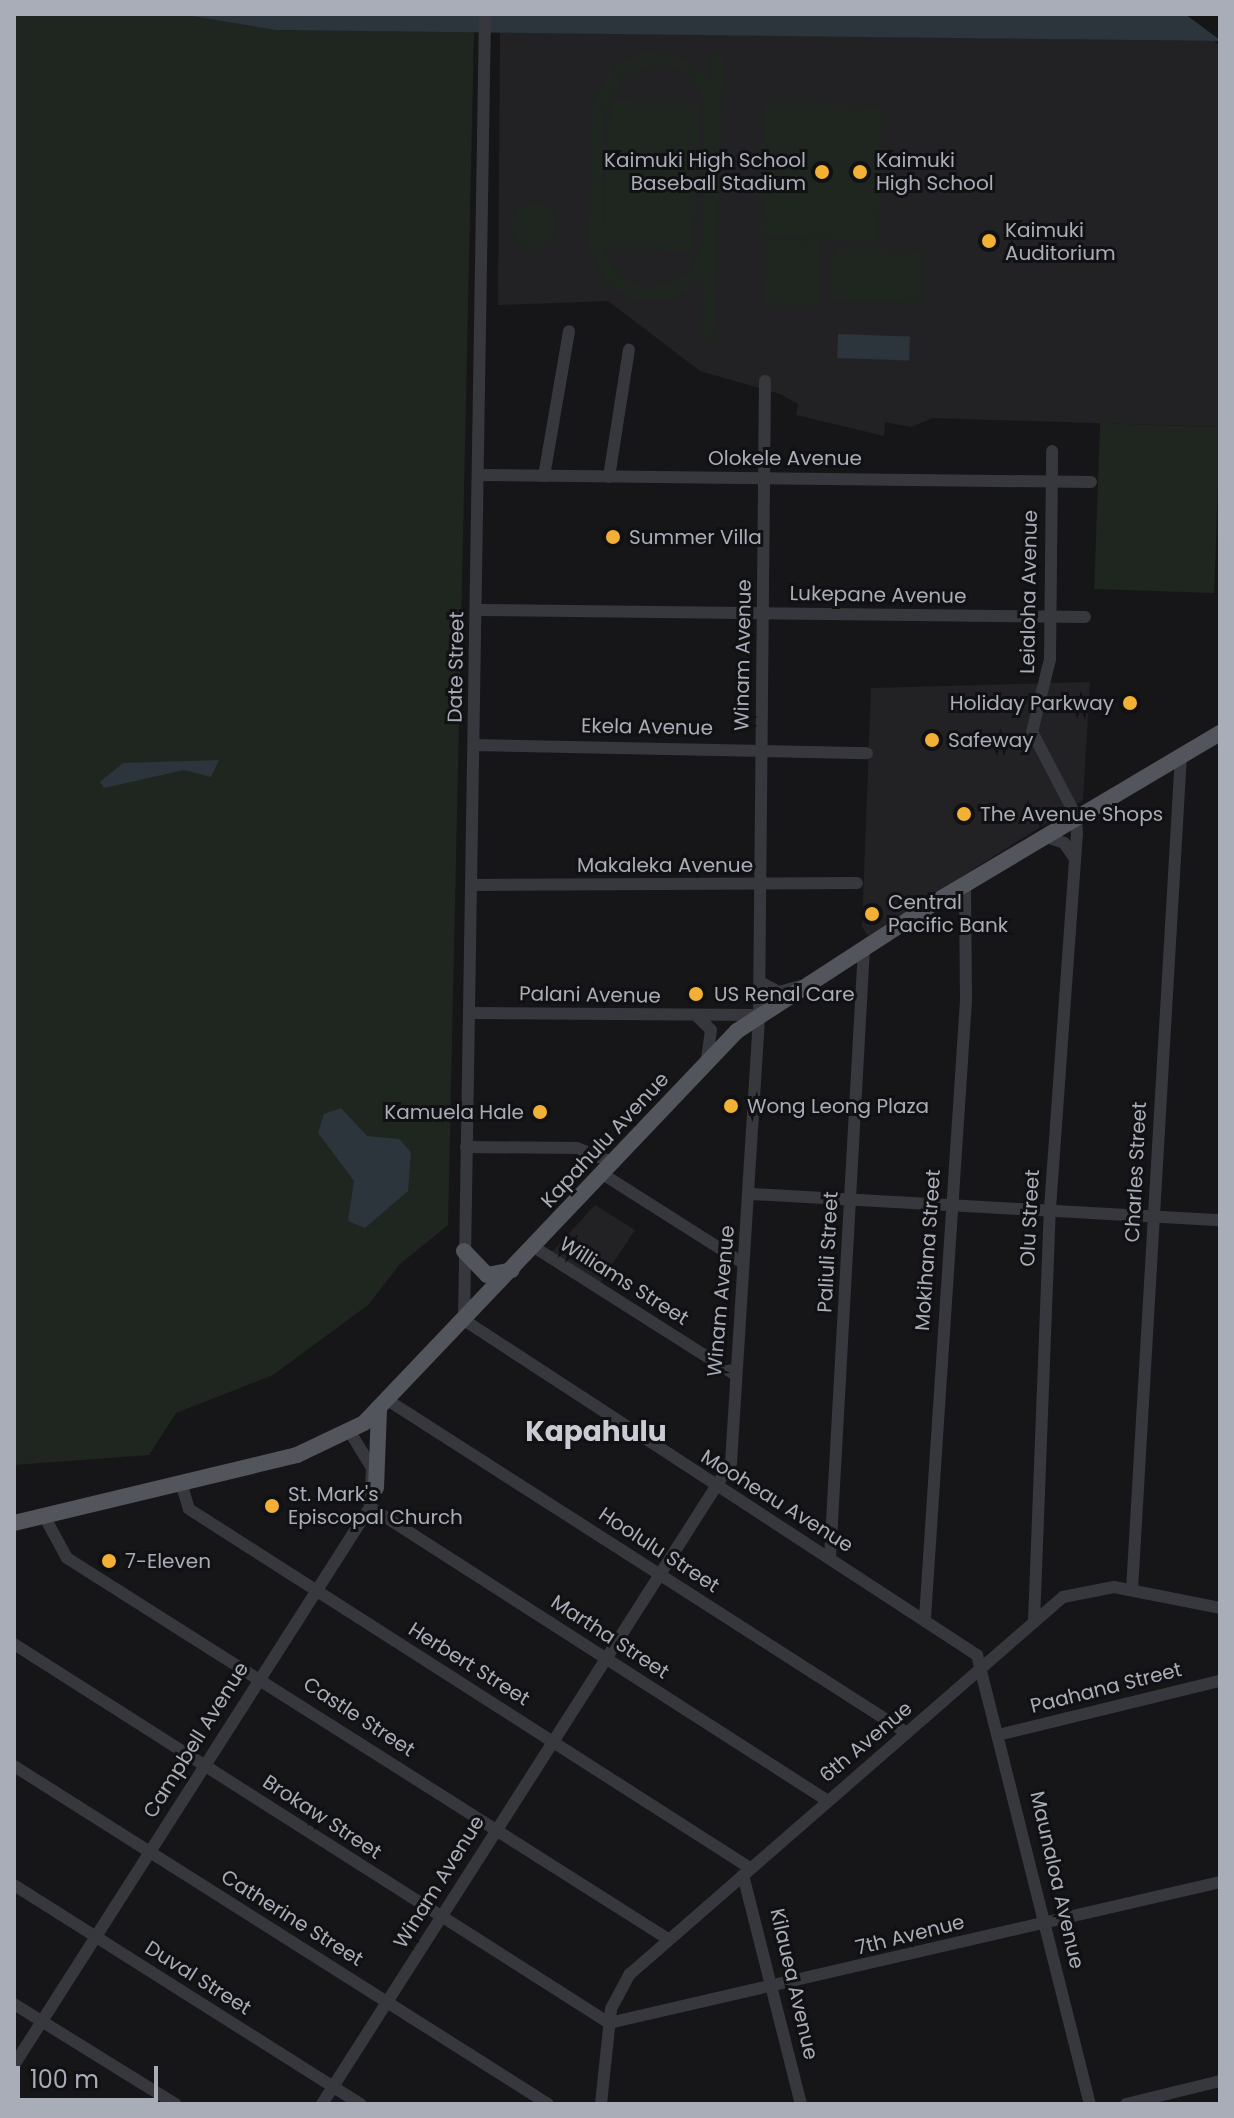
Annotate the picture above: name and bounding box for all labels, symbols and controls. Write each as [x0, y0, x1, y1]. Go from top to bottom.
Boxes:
place label: Kaimuki High School Baseball Stadium [604, 148, 806, 195]
place label: Kaimuki High School [876, 148, 994, 195]
marker: Kaimuki High School Baseball Stadium [813, 163, 831, 181]
marker: Kaimuki High School [851, 163, 869, 181]
place label: Kaimuki Auditorium [1005, 218, 1116, 265]
marker: Kaimuki Auditorium [980, 232, 998, 250]
street label: Olokele Avenue [708, 446, 862, 470]
street label: Leialoha Avenue [1016, 510, 1042, 674]
place label: Summer Villa [629, 525, 762, 549]
marker: Summer Villa [604, 528, 622, 546]
street label: Winam Avenue [730, 579, 756, 731]
street label: Lukepane Avenue [789, 581, 967, 609]
street label: Date Street [443, 611, 469, 723]
place label: Holiday Parkway [950, 691, 1114, 715]
marker: Holiday Parkway [1121, 694, 1139, 712]
street label: Ekela Avenue [581, 714, 713, 740]
place label: Safeway [948, 728, 1033, 752]
marker: Safeway [923, 731, 941, 749]
place label: The Avenue Shops [980, 802, 1163, 826]
marker: The Avenue Shops [955, 805, 973, 823]
street label: Makaleka Avenue [577, 853, 753, 877]
place label: Central Pacific Bank [888, 890, 1008, 937]
marker: Central Pacific Bank [863, 905, 881, 923]
street label: Palani Avenue [519, 982, 661, 1008]
place label: US Renal Care [714, 982, 855, 1006]
marker: US Renal Care [685, 983, 707, 1005]
street label: Kapahulu Avenue [536, 1067, 674, 1213]
place label: Wong Leong Plaza [747, 1094, 929, 1118]
marker: Wong Leong Plaza [722, 1097, 740, 1115]
place label: Kamuela Hale [384, 1100, 524, 1124]
street label: Charles Street [1120, 1101, 1152, 1243]
marker: Kamuela Hale [531, 1103, 549, 1121]
street label: Mokihana Street [910, 1168, 946, 1332]
street label: Olu Street [1015, 1169, 1045, 1267]
street label: Paliuli Street [813, 1191, 843, 1313]
street label: Winam Avenue [702, 1224, 740, 1378]
street label: Williams Street [555, 1232, 693, 1330]
district label: Kapahulu [525, 1415, 667, 1449]
street label: Mooheau Avenue [697, 1445, 857, 1557]
place label: St. Mark's Episcopal Church [288, 1482, 463, 1529]
marker: St. Mark's Episcopal Church [263, 1497, 281, 1515]
street label: Hoolulu Street [594, 1502, 724, 1598]
place label: 7-Eleven [125, 1549, 211, 1573]
marker: 7-Eleven [100, 1552, 118, 1570]
street label: Martha Street [547, 1590, 673, 1684]
street label: Herbert Street [404, 1617, 534, 1711]
street label: Campbell Avenue [138, 1658, 254, 1822]
street label: Paahana Street [1028, 1658, 1184, 1718]
street label: Castle Street [299, 1672, 419, 1762]
street label: 6th Avenue [815, 1696, 917, 1788]
street label: Brokaw Street [258, 1770, 386, 1864]
street label: Maunaloa Avenue [1025, 1789, 1089, 1971]
street label: Winam Avenue [389, 1811, 489, 1953]
street label: Catherine Street [217, 1865, 367, 1971]
street label: Kilauea Avenue [765, 1906, 823, 2062]
street label: 7th Avenue [853, 1910, 967, 1960]
street label: Duval Street [141, 1936, 255, 2020]
scale bar [20, 2050, 162, 2100]
text: 100 m [30, 2063, 99, 2096]

